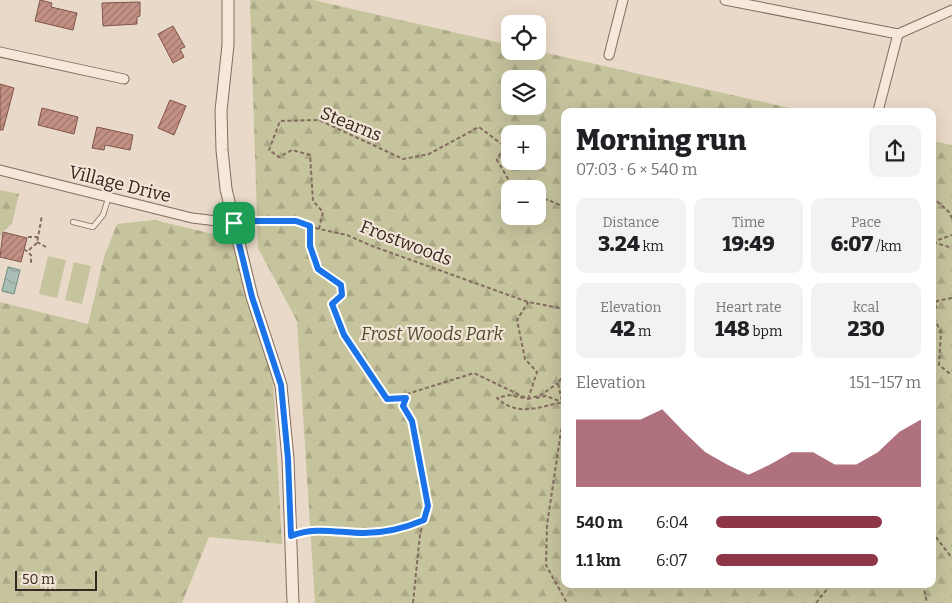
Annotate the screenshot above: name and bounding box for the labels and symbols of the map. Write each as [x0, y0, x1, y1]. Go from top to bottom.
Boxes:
street label: Stearns [317, 102, 385, 146]
street label: Village Drive [67, 161, 173, 207]
pin [213, 202, 255, 244]
street label: Frostwoods [357, 215, 455, 271]
park label: Frost Woods Park [361, 323, 503, 345]
scale bar [15, 568, 98, 591]

